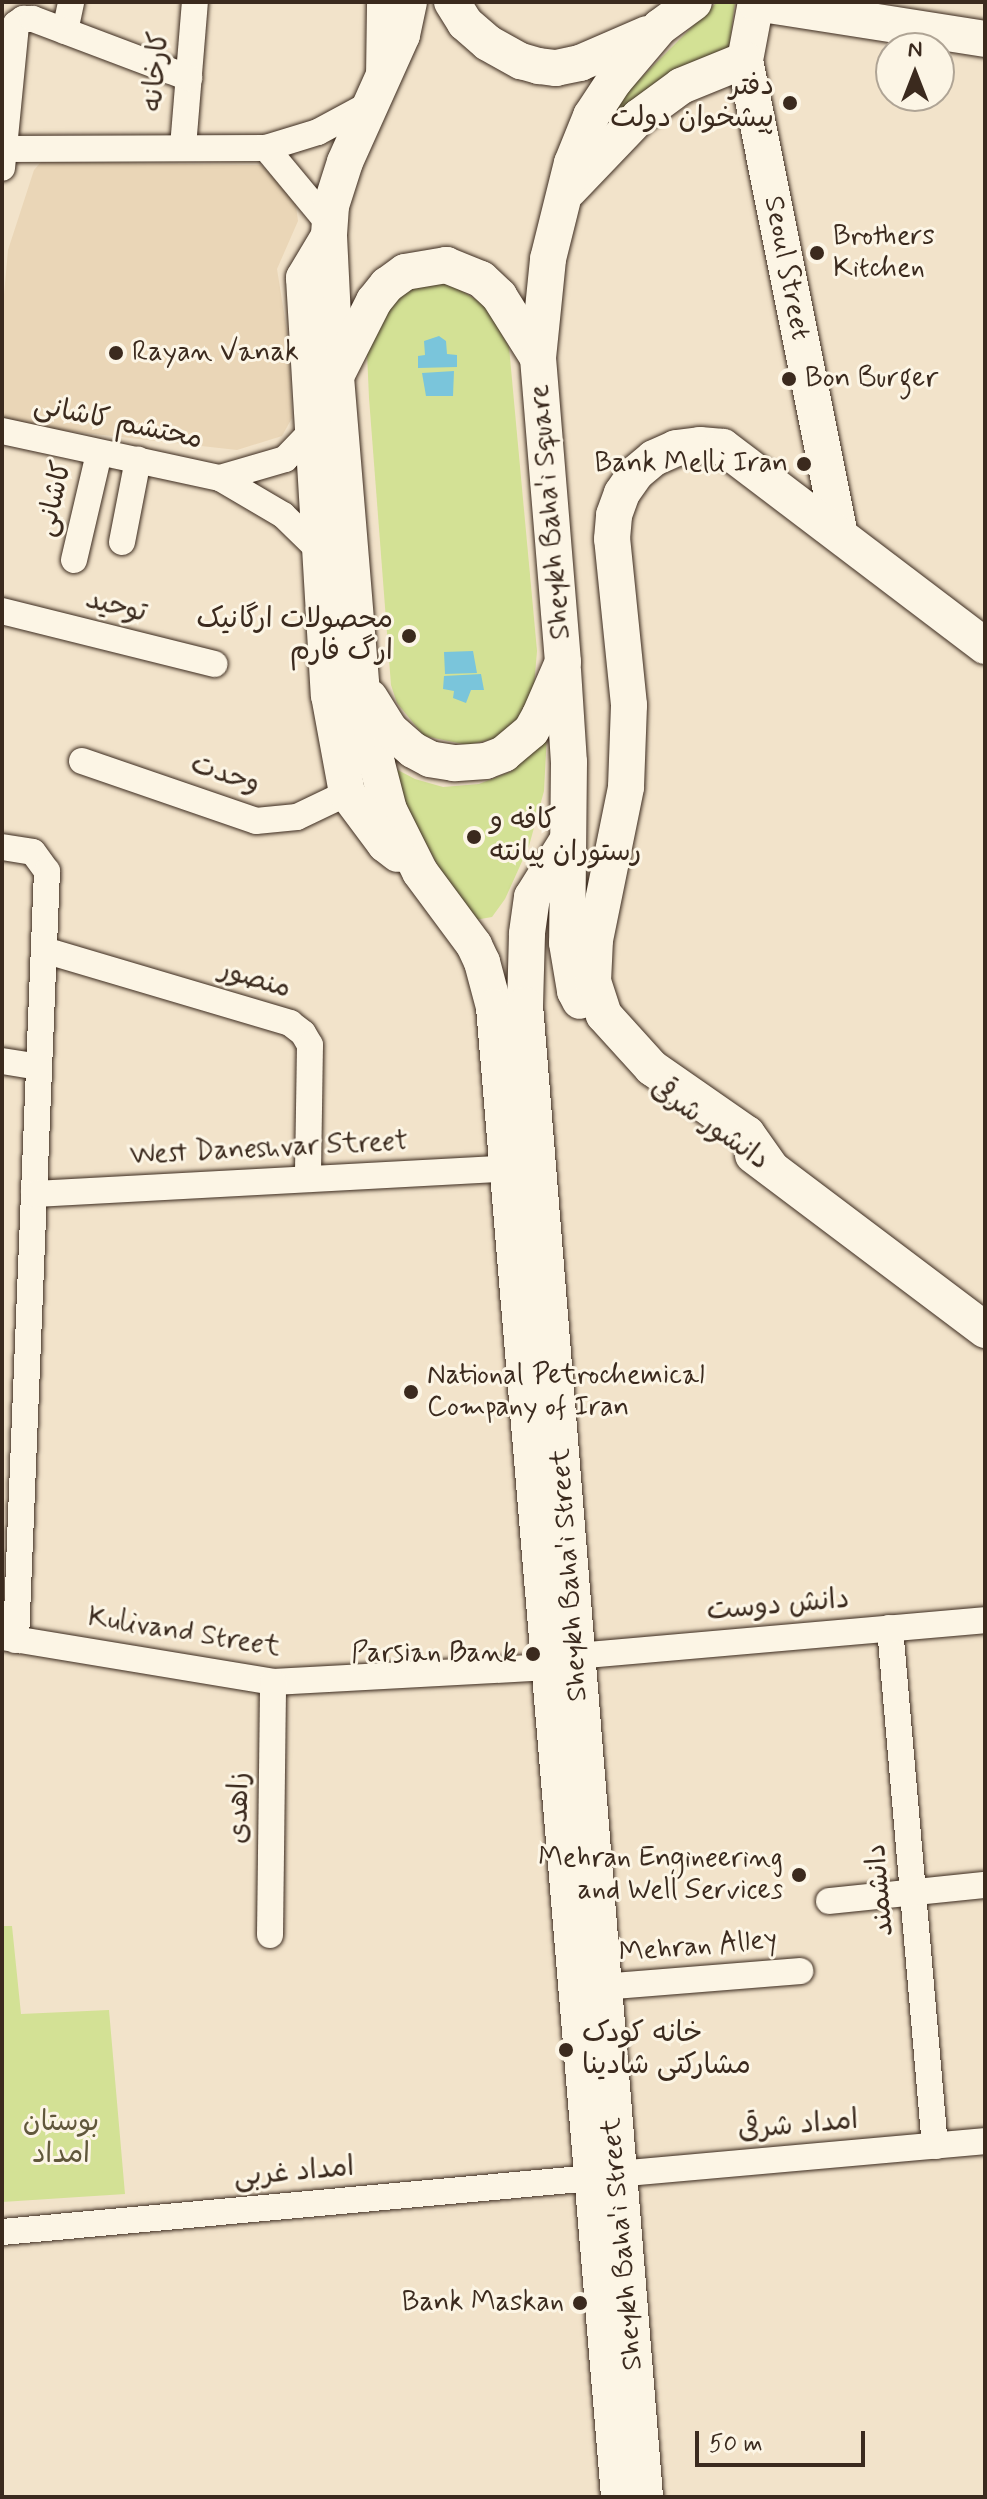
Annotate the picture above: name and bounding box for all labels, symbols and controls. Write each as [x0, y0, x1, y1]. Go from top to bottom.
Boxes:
street label: کارخانه [137, 30, 177, 114]
north arrow [875, 32, 955, 112]
text: N [908, 36, 922, 64]
place label: دفتر پیشخوان دولت [610, 70, 774, 136]
marker: دفتر پیشخوان دولت [781, 94, 799, 112]
street label: Seoul Street [755, 191, 817, 345]
place label: Brothers Kitchen [833, 220, 935, 286]
marker: Brothers Kitchen [808, 244, 826, 262]
place label: Rayan Vanak [132, 336, 294, 370]
marker: Rayan Vanak [107, 344, 125, 362]
place label: Bon Burger [805, 362, 939, 396]
marker: Bon Burger [780, 370, 798, 388]
street label: Sheykh Baha'i Square [523, 383, 579, 641]
street label: محتشم کاشانی [31, 389, 205, 457]
place label: Bank Melli Iran [595, 447, 788, 481]
marker: Bank Melli Iran [795, 455, 813, 473]
street label: کاشانی [30, 458, 80, 540]
street label: توحید [82, 583, 150, 631]
place label: محصولات ارگانیک ارگ فارم [197, 603, 393, 669]
marker: محصولات ارگانیک ارگ فارم [400, 627, 418, 645]
street label: وحدت [186, 748, 264, 802]
place label: کافه و رستوران پیانته [490, 804, 641, 870]
marker: کافه و رستوران پیانته [465, 828, 483, 846]
street label: منصور [215, 953, 295, 1007]
street label: دانشور شرقی [643, 1072, 775, 1178]
street label: West Daneshvar Street [130, 1125, 408, 1173]
place label: National Petrochemical Company of Iran [427, 1359, 697, 1425]
marker: National Petrochemical Company of Iran [402, 1383, 420, 1401]
street label: Sheykh Baha'i Street [544, 1447, 596, 1703]
street label: دانش دوست [705, 1583, 851, 1629]
street label: Kulivand Street [85, 1601, 283, 1665]
place label: Parsian Bank [358, 1637, 517, 1671]
marker: Parsian Bank [524, 1645, 542, 1663]
street label: زاهدی [223, 1772, 257, 1844]
place label: Mehran Engineering and Well Services [537, 1842, 783, 1908]
street label: دانشمند [860, 1842, 902, 1938]
marker: Mehran Engineering and Well Services [790, 1866, 808, 1884]
street label: Mehran Alley [617, 1923, 779, 1971]
place label: خانه کودک مشارکتی شادینا [582, 2017, 751, 2083]
marker: خانه کودک مشارکتی شادینا [557, 2041, 575, 2059]
street label: امداد شرقی [736, 2104, 860, 2148]
park label: بوستان امداد [23, 2106, 99, 2172]
street label: Sheykh Baha'i Street [595, 2116, 651, 2372]
street label: امداد غربی [232, 2151, 356, 2195]
place label: Bank Maskan [402, 2286, 564, 2320]
marker: Bank Maskan [571, 2294, 589, 2312]
scale bar [699, 2415, 869, 2465]
text: 50 m [709, 2429, 763, 2460]

